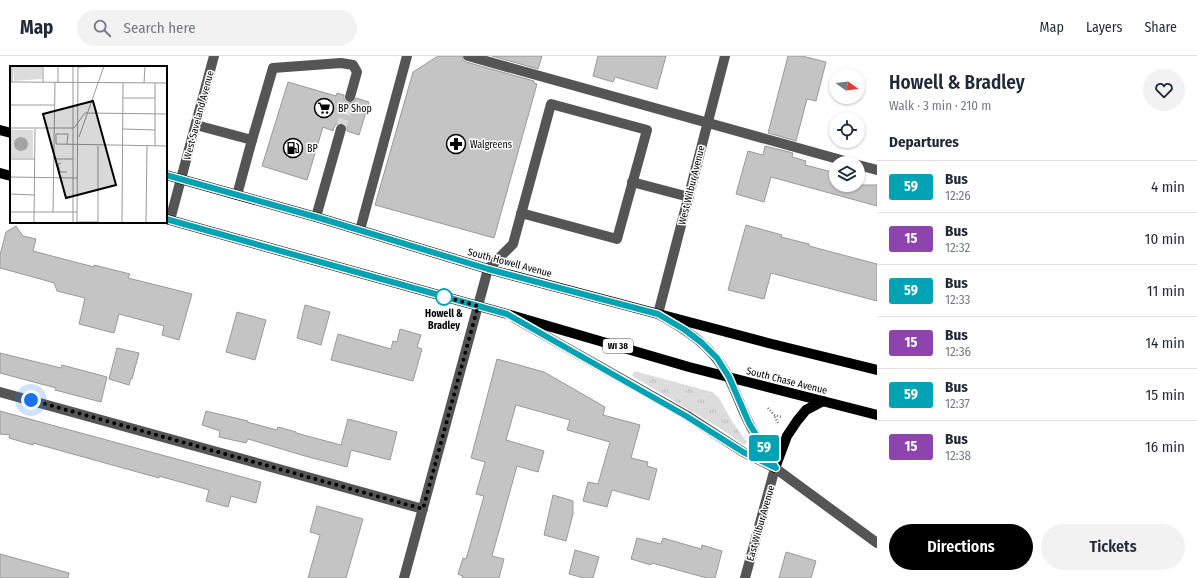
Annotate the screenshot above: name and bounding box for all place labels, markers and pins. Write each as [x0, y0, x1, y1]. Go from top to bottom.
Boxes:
supermarket icon: BP Shop [313, 97, 335, 119]
place label: BP Shop [338, 103, 372, 115]
pharmacy icon: Walgreens [445, 133, 467, 155]
fuel station icon: BP [282, 137, 304, 159]
place label: Walgreens [470, 139, 512, 151]
place label: BP [307, 143, 318, 155]
marker: Howell & Bradley [435, 288, 453, 306]
place label: Howell & Bradley [425, 308, 463, 332]

